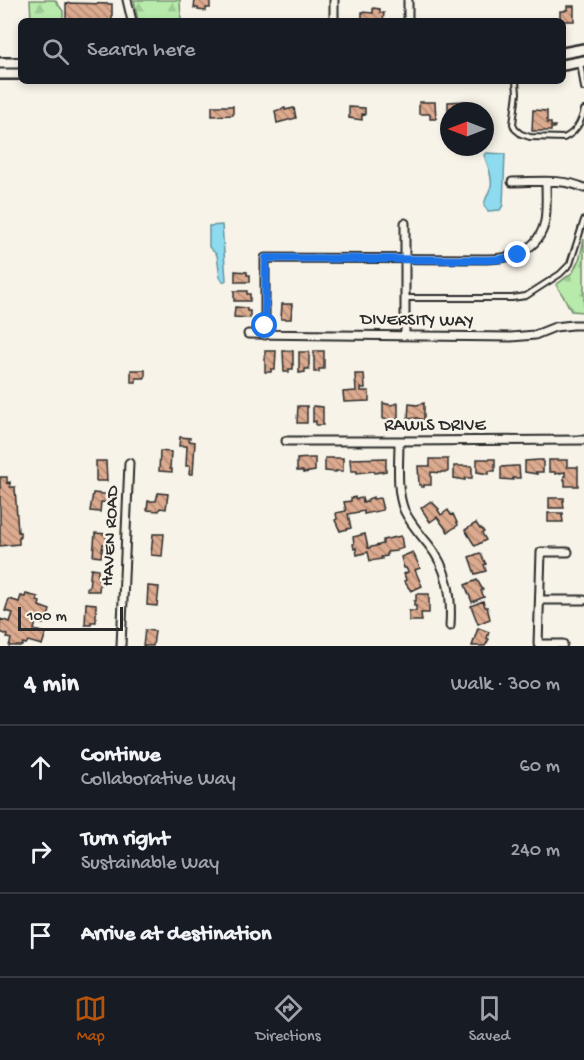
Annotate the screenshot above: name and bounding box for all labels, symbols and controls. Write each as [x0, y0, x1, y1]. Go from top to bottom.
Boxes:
search box [18, 18, 566, 84]
icon: search [39, 35, 72, 68]
text: Search here [87, 38, 195, 64]
north arrow [440, 102, 494, 156]
route end [504, 241, 530, 267]
street label: DIVERSITY WAY [359, 309, 474, 332]
route start [251, 312, 277, 338]
street label: RAWLS DRIVE [384, 416, 486, 437]
street label: HAVEN ROAD [98, 485, 124, 587]
scale bar [18, 604, 123, 632]
text: 100 m [27, 608, 67, 627]
text: 4 min [24, 670, 79, 701]
text: Walk · 300 m [451, 674, 560, 697]
text: Continue [81, 743, 161, 769]
icon: ahead [24, 751, 57, 784]
text: 60 m [520, 756, 560, 779]
text: Collaborative Way [81, 769, 236, 792]
text: Turn right [81, 827, 169, 853]
icon: right [24, 835, 57, 868]
text: 240 m [510, 840, 560, 863]
text: Sustainable Way [81, 853, 219, 876]
icon: arrive [24, 919, 57, 952]
text: Arrive at destination [81, 922, 271, 948]
tab: Map [74, 992, 107, 1047]
tab: Directions [255, 992, 321, 1047]
tab: Saved [469, 992, 510, 1047]

